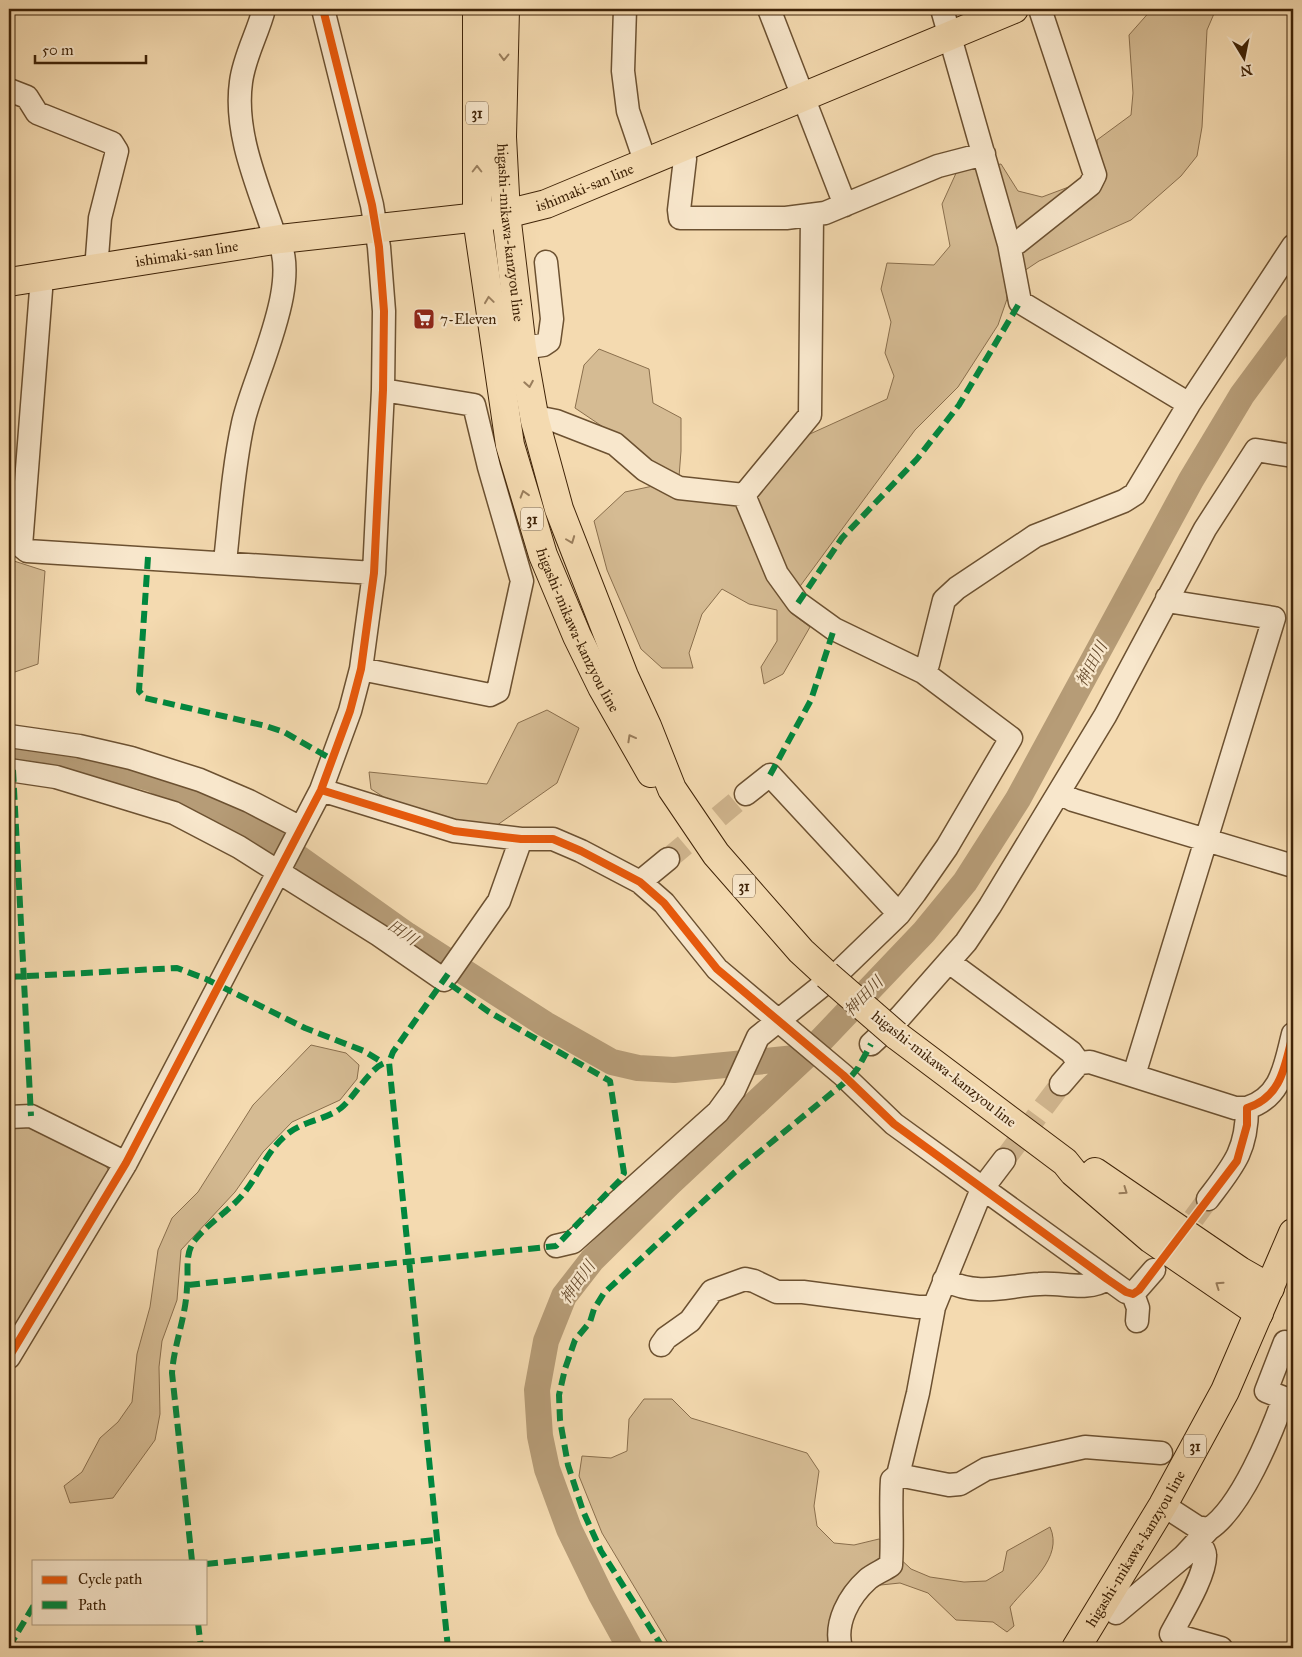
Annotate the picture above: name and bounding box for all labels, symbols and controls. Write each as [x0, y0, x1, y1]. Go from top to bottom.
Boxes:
scale bar [35, 32, 146, 64]
north arrow [1220, 32, 1270, 82]
text: 50 m [42, 41, 74, 59]
one-way arrow [499, 54, 509, 62]
text: N [1239, 61, 1253, 80]
road number: 31 [466, 102, 488, 125]
street label: higashi-mikawa-kanzyou line [493, 143, 528, 323]
street label: ishimaki-san line [534, 160, 636, 215]
one-way arrow [472, 165, 482, 172]
street label: ishimaki-san line [134, 237, 240, 271]
one-way arrow [484, 296, 495, 304]
supermarket icon: 7-Eleven [412, 307, 436, 331]
place label: 7-Eleven [440, 310, 496, 328]
one-way arrow [523, 379, 533, 388]
one-way arrow [520, 490, 530, 499]
road number: 31 [521, 508, 543, 530]
one-way arrow [565, 535, 575, 544]
street label: higashi-mikawa-kanzyou line [532, 546, 623, 715]
water label: 神田川 [1072, 637, 1112, 690]
one-way arrow [627, 735, 637, 744]
road number: 31 [733, 874, 755, 898]
water label: 田川 [384, 916, 423, 950]
water label: 神田川 [840, 971, 888, 1020]
street label: higashi-mikawa-kanzyou line [868, 1007, 1020, 1131]
one-way arrow [1118, 1185, 1128, 1194]
water label: 神田川 [556, 1256, 600, 1307]
one-way arrow [1215, 1282, 1224, 1291]
road number: 31 [1184, 1434, 1206, 1458]
street label: higashi-mikawa-kanzyou line [1082, 1467, 1189, 1630]
legend [32, 1560, 208, 1624]
text: Cycle path [78, 1570, 143, 1588]
text: Path [78, 1596, 107, 1614]

